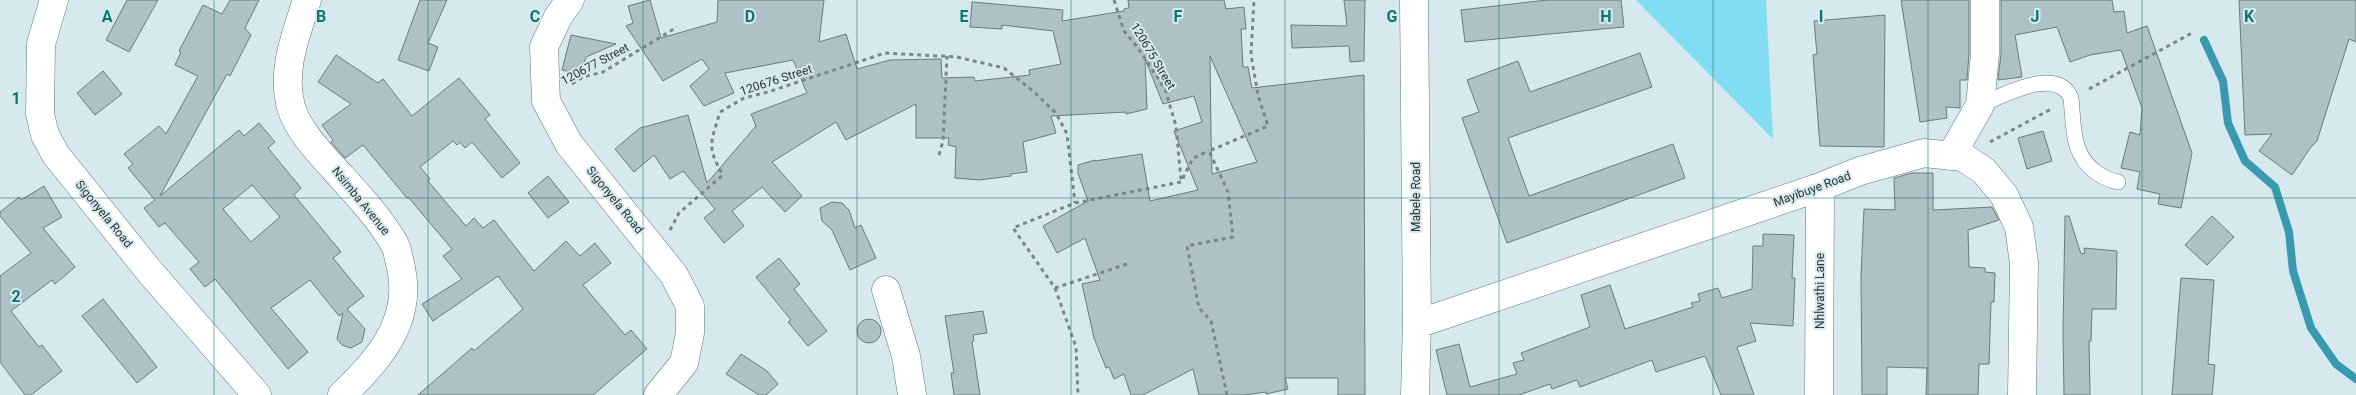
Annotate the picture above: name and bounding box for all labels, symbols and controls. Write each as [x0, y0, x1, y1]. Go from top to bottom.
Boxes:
text: A [102, 7, 113, 26]
text: B [316, 7, 326, 26]
text: C [530, 7, 540, 26]
text: D [745, 7, 755, 26]
text: E [960, 7, 969, 26]
text: F [1174, 7, 1183, 26]
text: G [1387, 7, 1398, 26]
text: H [1600, 7, 1612, 26]
text: I [1819, 7, 1823, 26]
text: J [2031, 7, 2039, 26]
text: K [2244, 7, 2255, 26]
street label: 120675 Street [1128, 20, 1178, 92]
street label: 120677 Street [559, 40, 632, 88]
street label: 120676 Street [738, 62, 814, 98]
text: 1 [11, 89, 21, 108]
street label: Mabele Road [1409, 162, 1423, 232]
street label: Nsimba Avenue [329, 164, 393, 238]
street label: Sigonyela Road [584, 164, 646, 236]
street label: Mayibuye Road [1771, 169, 1853, 209]
street label: Sigonyela Road [73, 178, 135, 250]
street label: Nhlwathi Lane [1813, 253, 1827, 329]
text: 2 [11, 287, 21, 306]

